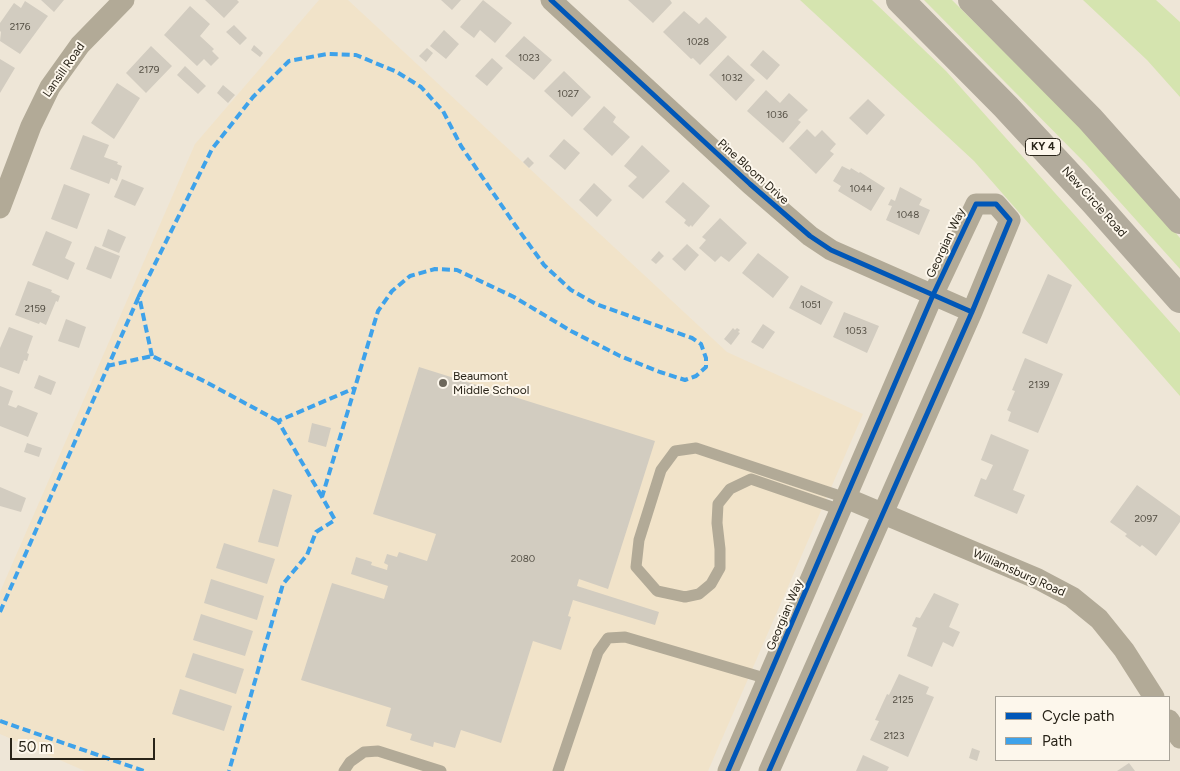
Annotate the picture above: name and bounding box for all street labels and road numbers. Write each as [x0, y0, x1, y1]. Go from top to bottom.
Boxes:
street label: Lansill Road [40, 40, 88, 100]
street label: Pine Bloom Drive [714, 136, 792, 208]
road number: KY 4 [1026, 138, 1060, 156]
street label: New Circle Road [1059, 164, 1129, 240]
street label: Georgian Way [923, 206, 969, 280]
street label: Williamsburg Road [971, 546, 1067, 600]
street label: Georgian Way [764, 577, 806, 653]

